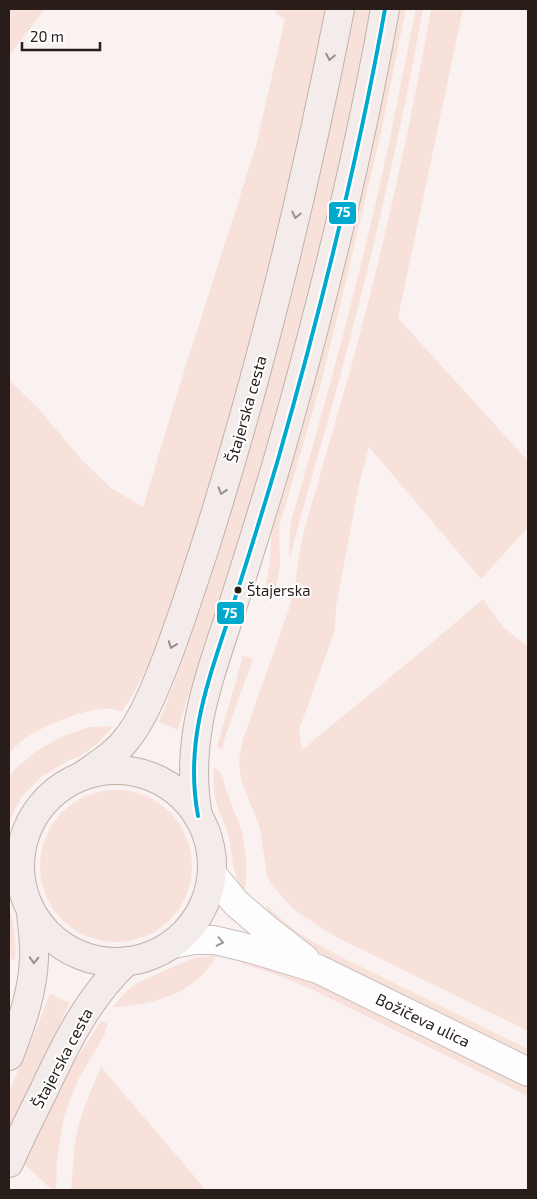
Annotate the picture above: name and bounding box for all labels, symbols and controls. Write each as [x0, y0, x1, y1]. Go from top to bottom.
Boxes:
scale bar [22, 20, 100, 52]
text: 20 m [30, 27, 64, 45]
one-way arrow [326, 52, 336, 61]
line badge: 75 [328, 201, 357, 225]
text: 75 [335, 203, 351, 220]
one-way arrow [291, 211, 302, 220]
street label: Štajerska cesta [221, 353, 271, 465]
one-way arrow [218, 486, 228, 494]
place label: Štajerska [247, 581, 311, 600]
marker: Štajerska [233, 585, 243, 595]
line badge: 75 [216, 601, 245, 625]
text: 75 [222, 604, 238, 621]
one-way arrow [168, 640, 178, 649]
one-way arrow [216, 936, 225, 947]
one-way arrow [28, 956, 39, 964]
street label: Božičeva ulica [373, 989, 473, 1051]
street label: Štajerska cesta [27, 1004, 97, 1112]

